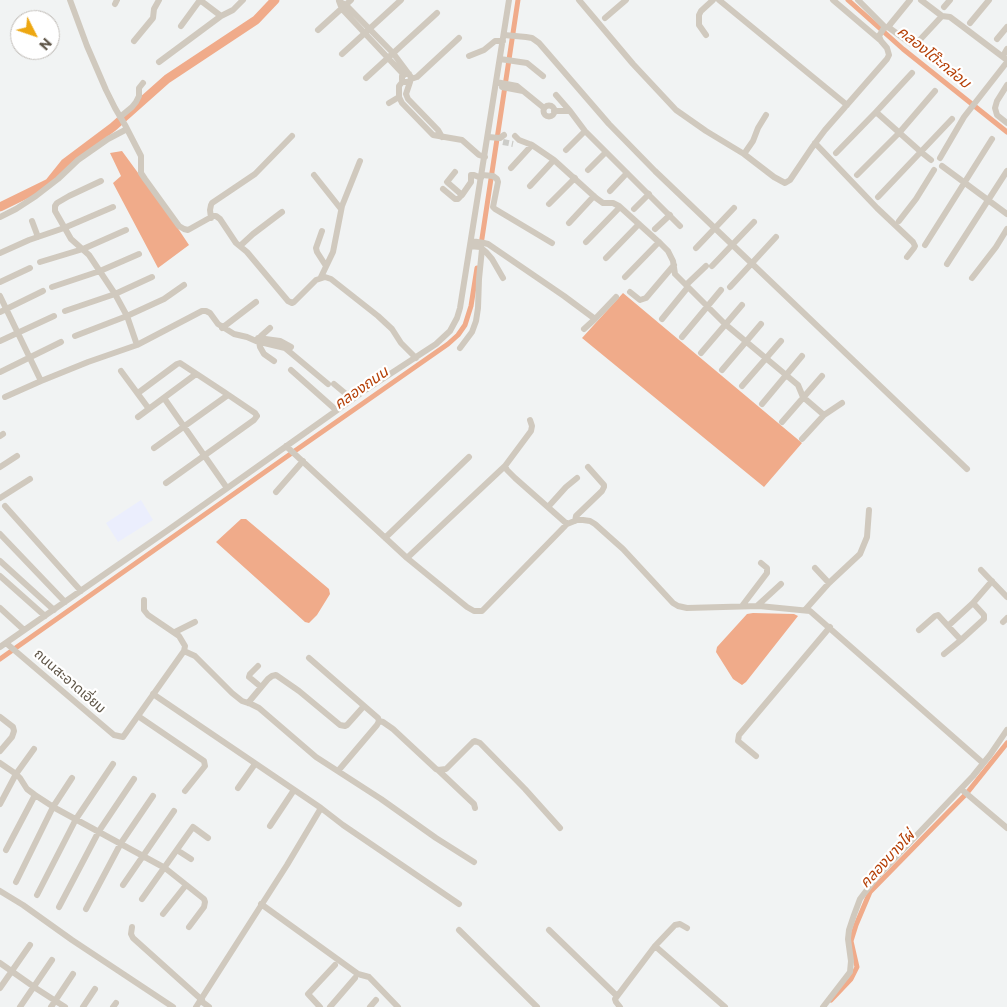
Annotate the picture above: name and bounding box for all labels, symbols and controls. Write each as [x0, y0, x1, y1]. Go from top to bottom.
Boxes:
north arrow [10, 10, 60, 60]
water label: คลองโต๊ะกล่อม [894, 22, 974, 92]
text: N [36, 35, 56, 54]
water label: คลองถนน [331, 363, 391, 413]
street label: ถนนสะอาดเอี่ยม [31, 645, 109, 717]
water label: คลองบางไผ่ [856, 827, 918, 891]

